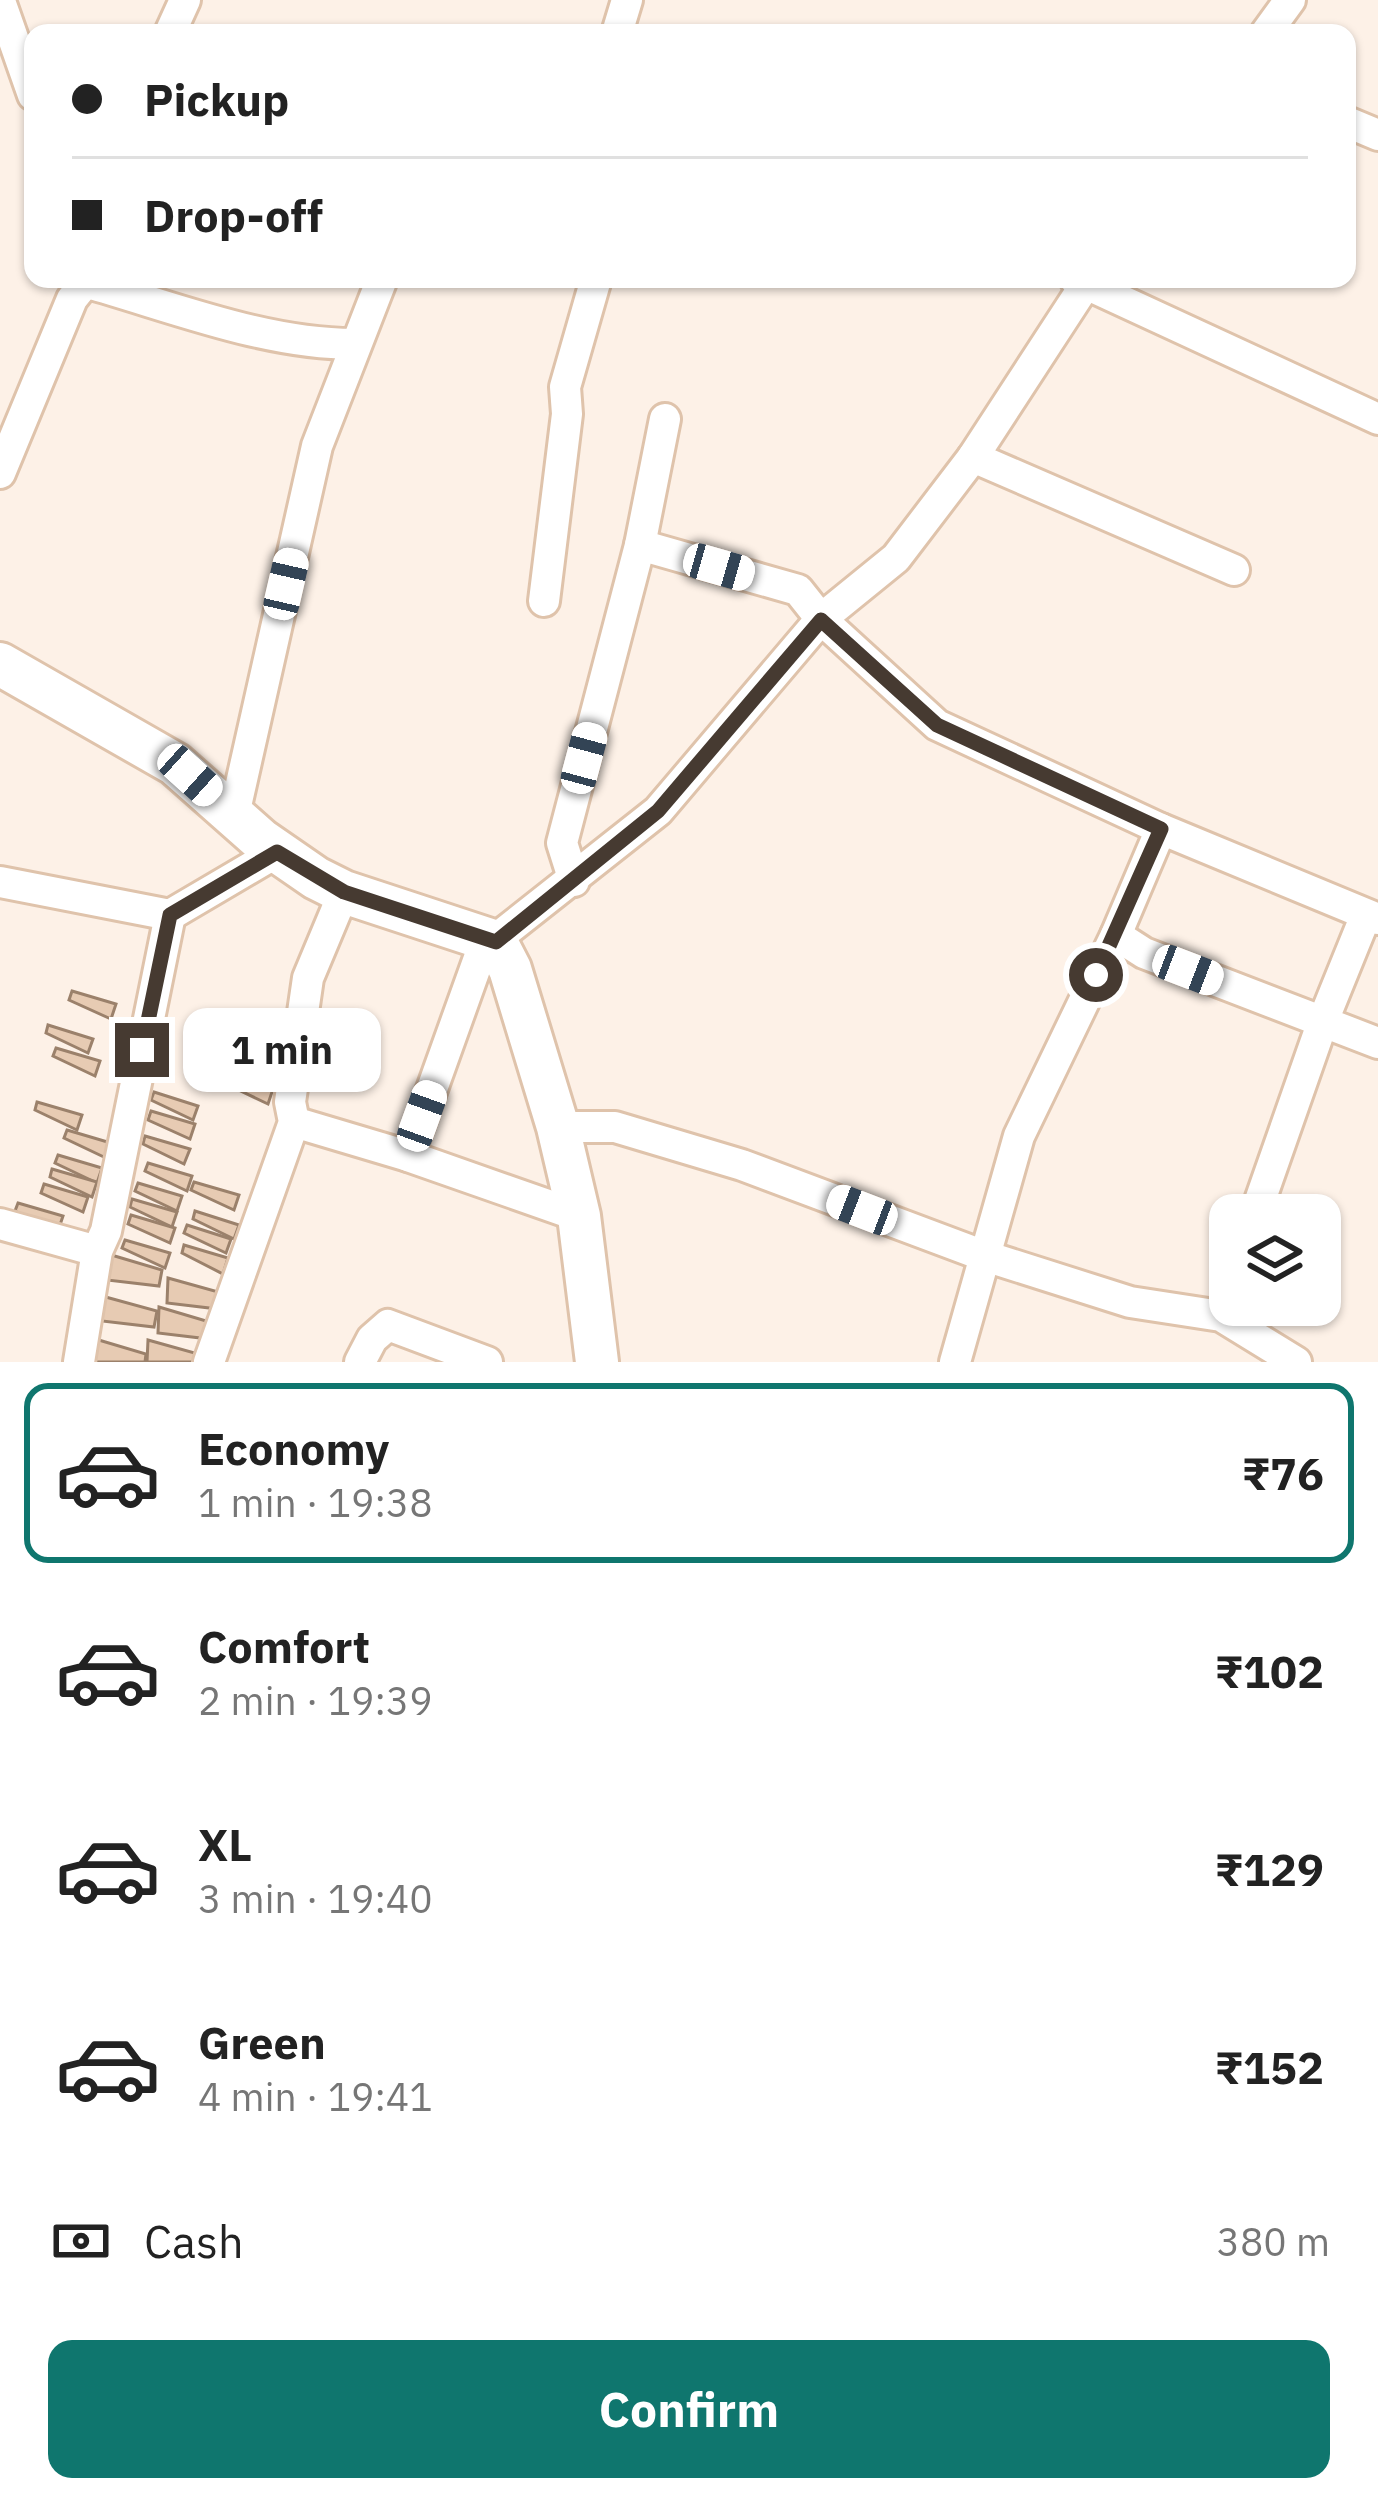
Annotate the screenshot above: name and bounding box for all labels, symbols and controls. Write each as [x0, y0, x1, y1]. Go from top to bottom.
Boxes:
text: Pickup [144, 70, 289, 128]
text: Drop-off [144, 186, 323, 244]
car [679, 540, 759, 594]
car [260, 545, 312, 623]
car [557, 719, 611, 797]
car [151, 738, 229, 812]
car [1148, 940, 1228, 1000]
route start [1069, 948, 1123, 1002]
callout: 1 min [184, 1008, 382, 1092]
route end [115, 1023, 169, 1077]
text: 1 min [231, 1024, 333, 1075]
car [393, 1076, 451, 1156]
car [822, 1180, 902, 1240]
map controls [1209, 1194, 1341, 1326]
button: layers [1209, 1194, 1341, 1326]
icon: car [54, 1419, 162, 1527]
text: Economy [198, 1419, 389, 1477]
text: ₹76 [1242, 1444, 1324, 1502]
text: 1 min · 19:38 [198, 1477, 433, 1528]
icon: car [54, 1617, 162, 1725]
text: Comfort [198, 1617, 370, 1675]
text: ₹102 [1215, 1642, 1324, 1700]
text: 2 min · 19:39 [198, 1675, 433, 1726]
icon: car [54, 1815, 162, 1923]
text: XL [198, 1815, 252, 1873]
text: ₹129 [1215, 1840, 1324, 1898]
text: 3 min · 19:40 [198, 1873, 433, 1924]
icon: car [54, 2013, 162, 2121]
text: Green [198, 2013, 326, 2071]
text: ₹152 [1215, 2038, 1324, 2096]
text: 4 min · 19:41 [198, 2071, 433, 2122]
icon: cash [48, 2208, 114, 2274]
text: Cash [144, 2212, 243, 2270]
text: 380 m [1217, 2216, 1330, 2267]
button: Confirm [48, 2340, 1330, 2478]

